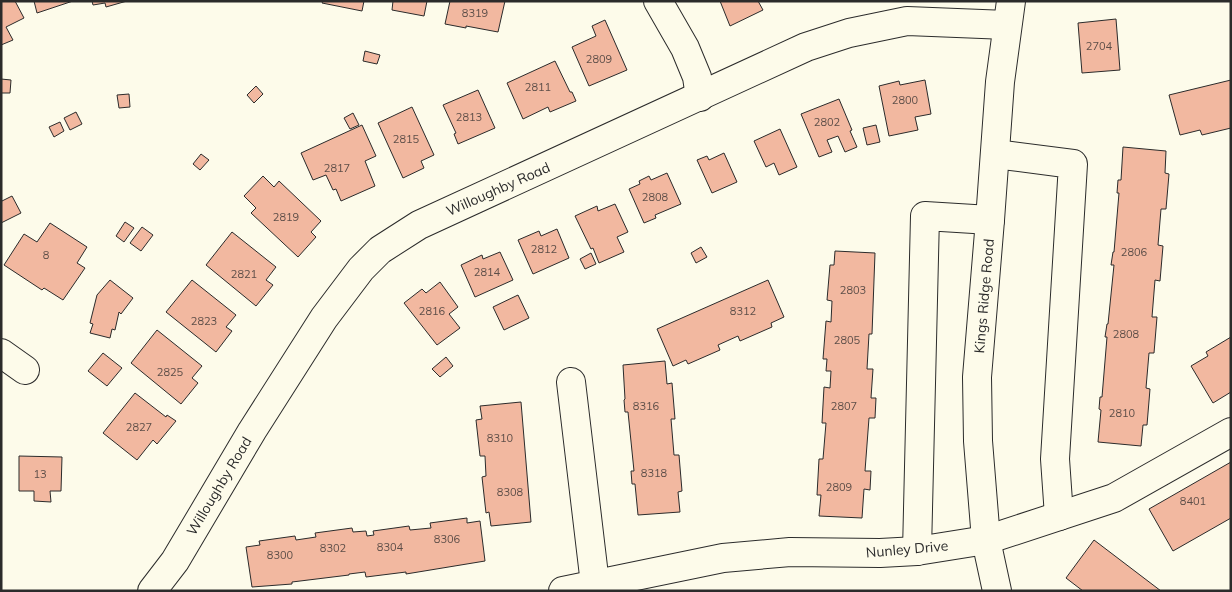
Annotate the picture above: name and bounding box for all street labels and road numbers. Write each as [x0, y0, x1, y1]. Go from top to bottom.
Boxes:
street label: Willoughby Road [443, 158, 553, 220]
street label: Kings Ridge Road [970, 238, 998, 354]
street label: Willoughby Road [182, 433, 256, 539]
street label: Nunley Drive [865, 536, 949, 562]

